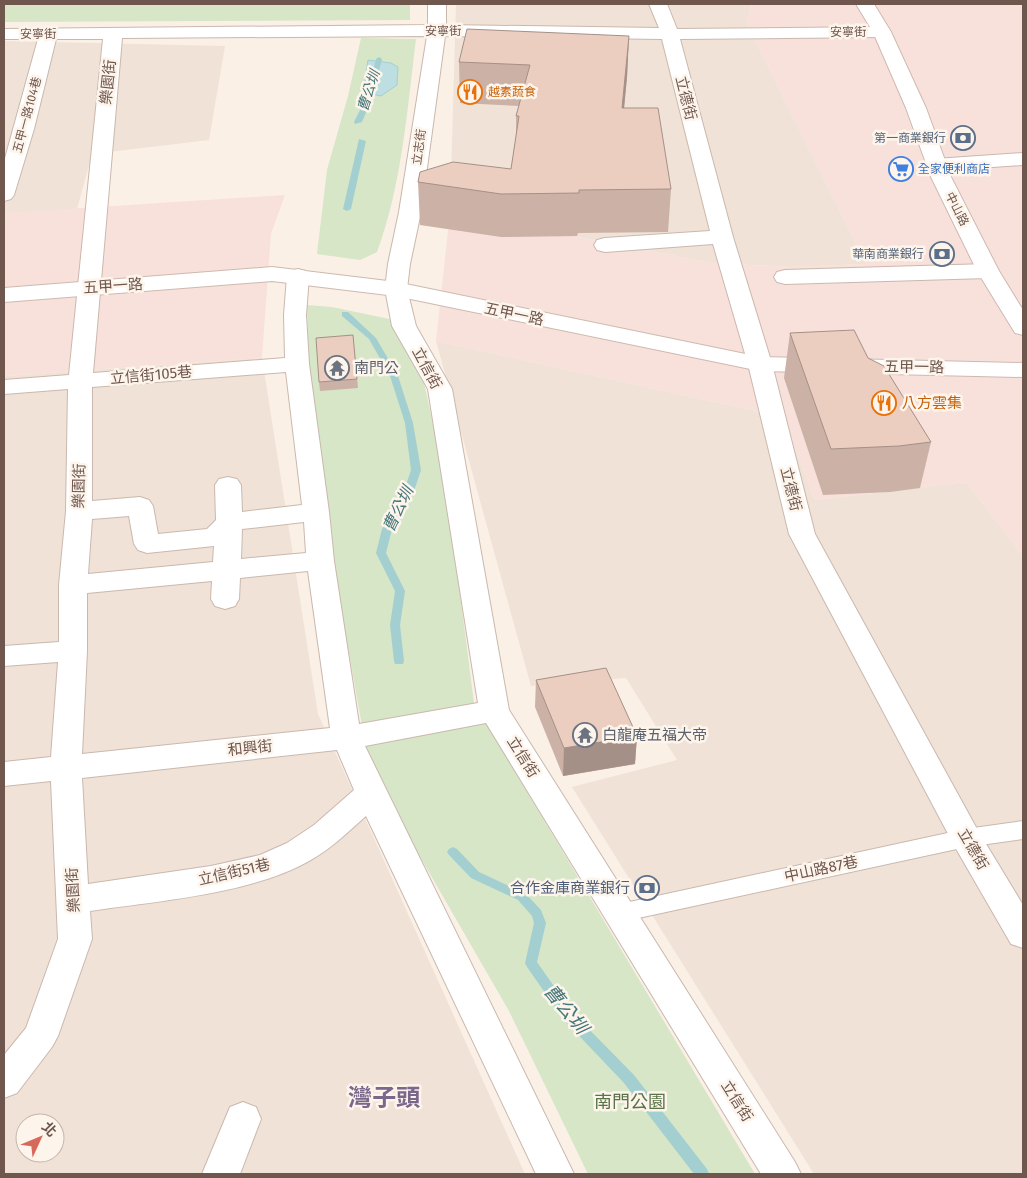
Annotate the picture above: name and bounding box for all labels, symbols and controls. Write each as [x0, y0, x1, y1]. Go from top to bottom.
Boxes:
street label: 安寧街 [425, 24, 461, 38]
street label: 安寧街 [830, 25, 866, 39]
street label: 安寧街 [20, 27, 56, 41]
street label: 樂園街 [97, 59, 119, 105]
water label: 曹公圳 [354, 66, 384, 114]
street label: 立德街 [672, 74, 700, 122]
street label: 五甲一路104巷 [10, 75, 44, 155]
restaurant icon: 越素蔬食 [457, 79, 483, 105]
place label: 越素蔬食 [488, 85, 536, 99]
bank icon: 第一商業銀行 [950, 125, 976, 151]
street label: 立志街 [410, 128, 428, 166]
place label: 第一商業銀行 [874, 131, 946, 145]
supermarket icon: 全家便利商店 [888, 156, 914, 182]
place label: 全家便利商店 [918, 162, 990, 176]
street label: 中山路 [943, 190, 971, 228]
bank icon: 華南商業銀行 [929, 241, 955, 267]
place label: 華南商業銀行 [852, 247, 924, 261]
street label: 五甲一路 [82, 275, 144, 297]
street label: 五甲一路 [483, 299, 545, 329]
street label: 立信街 [408, 344, 446, 392]
temple icon: 南門公 [324, 355, 350, 381]
street label: 五甲一路 [884, 357, 944, 377]
place label: 南門公 [354, 359, 399, 377]
street label: 立信街105巷 [109, 362, 193, 388]
restaurant icon: 八方雲集 [871, 390, 897, 416]
place label: 八方雲集 [902, 394, 962, 412]
street label: 樂園街 [70, 463, 88, 509]
street label: 立德街 [777, 465, 805, 513]
water label: 曹公圳 [379, 481, 418, 535]
temple icon: 白龍庵五福大帝 [572, 722, 598, 748]
place label: 白龍庵五福大帝 [602, 726, 707, 744]
street label: 立信街 [503, 733, 543, 781]
street label: 和興街 [227, 737, 273, 759]
street label: 立德街 [954, 825, 992, 873]
street label: 中山路87巷 [783, 852, 859, 886]
street label: 立信街51巷 [196, 855, 272, 889]
street label: 樂園街 [63, 867, 83, 913]
bank icon: 合作金庫商業銀行 [634, 875, 660, 901]
place label: 合作金庫商業銀行 [510, 879, 630, 897]
water label: 曹公圳 [539, 980, 595, 1041]
street label: 立信街 [717, 1077, 757, 1125]
district label: 灣子頭 [348, 1084, 420, 1112]
park label: 南門公園 [594, 1091, 666, 1113]
north arrow [15, 1113, 65, 1163]
text: 北 [38, 1118, 60, 1140]

